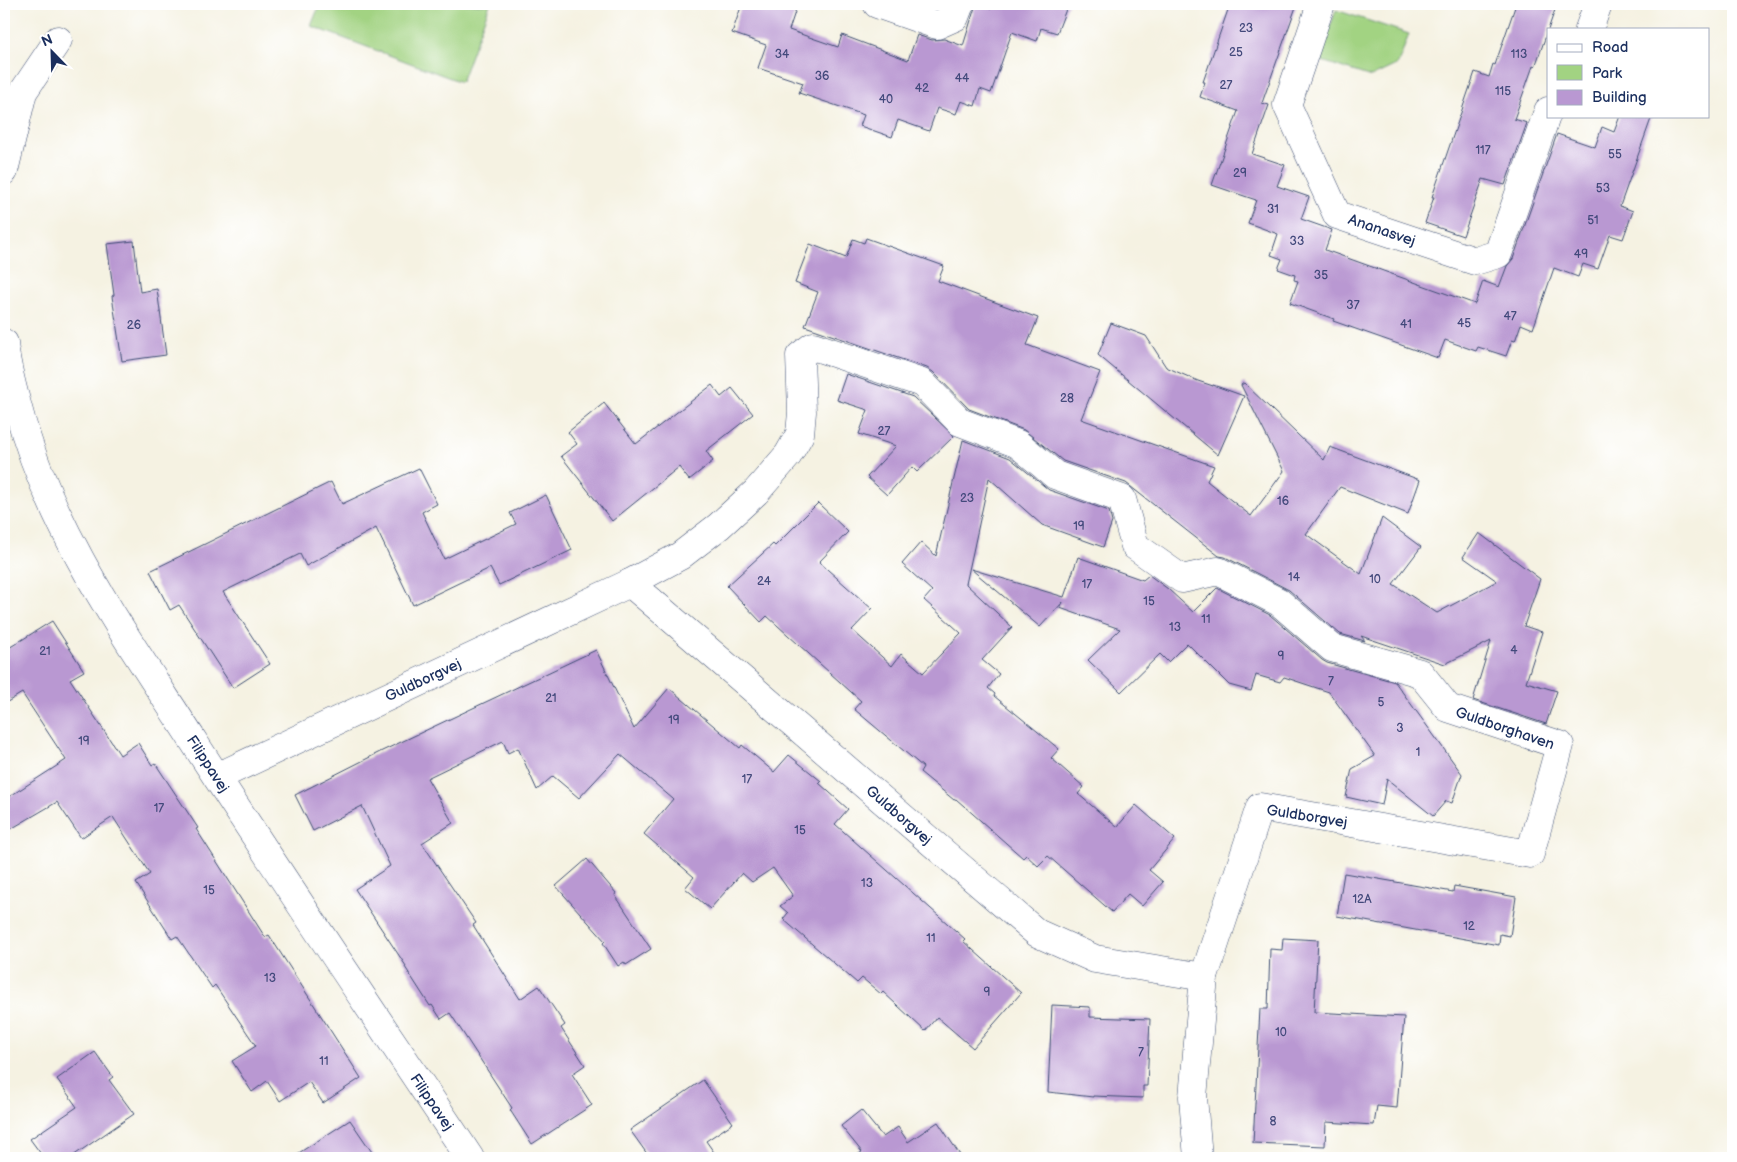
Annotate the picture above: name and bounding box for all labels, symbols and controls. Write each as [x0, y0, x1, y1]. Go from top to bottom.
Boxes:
house number: 23 [1239, 21, 1253, 36]
north arrow [28, 28, 78, 78]
legend [1547, 28, 1710, 118]
text: N [39, 31, 55, 50]
text: Road [1592, 38, 1628, 57]
house number: 25 [1229, 45, 1243, 60]
house number: 34 [775, 47, 790, 62]
house number: 113 [1511, 47, 1527, 62]
text: Park [1592, 64, 1623, 83]
house number: 36 [815, 69, 829, 84]
house number: 44 [955, 71, 970, 86]
house number: 27 [1220, 78, 1233, 93]
house number: 42 [915, 81, 929, 96]
house number: 115 [1495, 84, 1511, 99]
text: Building [1592, 88, 1647, 107]
house number: 40 [879, 92, 893, 107]
house number: 117 [1475, 143, 1491, 158]
house number: 55 [1608, 147, 1622, 162]
house number: 29 [1233, 166, 1247, 181]
house number: 53 [1596, 181, 1610, 196]
house number: 31 [1267, 202, 1279, 217]
street label: Ananasvej [1346, 210, 1418, 251]
house number: 51 [1587, 213, 1599, 228]
house number: 33 [1290, 234, 1304, 249]
house number: 49 [1574, 247, 1588, 262]
house number: 35 [1314, 268, 1328, 283]
house number: 37 [1346, 298, 1360, 313]
house number: 47 [1503, 309, 1517, 324]
house number: 45 [1457, 316, 1471, 331]
house number: 41 [1400, 317, 1412, 332]
house number: 26 [127, 318, 141, 333]
house number: 28 [1060, 391, 1074, 406]
house number: 27 [878, 424, 891, 439]
house number: 23 [960, 491, 974, 506]
house number: 16 [1277, 494, 1289, 509]
house number: 19 [1073, 519, 1085, 534]
house number: 14 [1288, 570, 1301, 585]
house number: 10 [1369, 572, 1381, 587]
house number: 24 [757, 574, 772, 589]
house number: 17 [1082, 577, 1092, 592]
house number: 15 [1143, 594, 1155, 609]
house number: 11 [1201, 612, 1211, 627]
house number: 13 [1169, 620, 1181, 635]
house number: 4 [1510, 643, 1518, 658]
house number: 21 [39, 644, 51, 659]
house number: 9 [1278, 649, 1285, 664]
street label: Guldborgvej [382, 655, 464, 706]
house number: 7 [1328, 674, 1334, 689]
house number: 21 [545, 691, 557, 706]
house number: 5 [1378, 695, 1385, 710]
street label: Guldborghaven [1453, 703, 1557, 754]
house number: 19 [668, 713, 680, 728]
house number: 3 [1396, 721, 1404, 736]
street label: Filippavej [182, 732, 233, 797]
house number: 19 [78, 734, 90, 749]
house number: 1 [1416, 745, 1420, 760]
house number: 17 [742, 772, 752, 787]
street label: Guldborgvej [862, 781, 936, 849]
house number: 17 [154, 801, 164, 816]
street label: Guldborgvej [1265, 801, 1349, 832]
house number: 15 [794, 823, 806, 838]
house number: 13 [861, 876, 873, 891]
house number: 15 [203, 883, 215, 898]
house number: 12A [1352, 892, 1372, 907]
house number: 12 [1463, 919, 1475, 934]
house number: 11 [926, 931, 936, 946]
house number: 13 [264, 971, 276, 986]
house number: 9 [984, 985, 991, 1000]
house number: 10 [1275, 1025, 1287, 1040]
house number: 7 [1138, 1045, 1144, 1060]
house number: 11 [319, 1054, 329, 1069]
street label: Filippavej [406, 1070, 458, 1134]
house number: 8 [1270, 1114, 1277, 1129]

